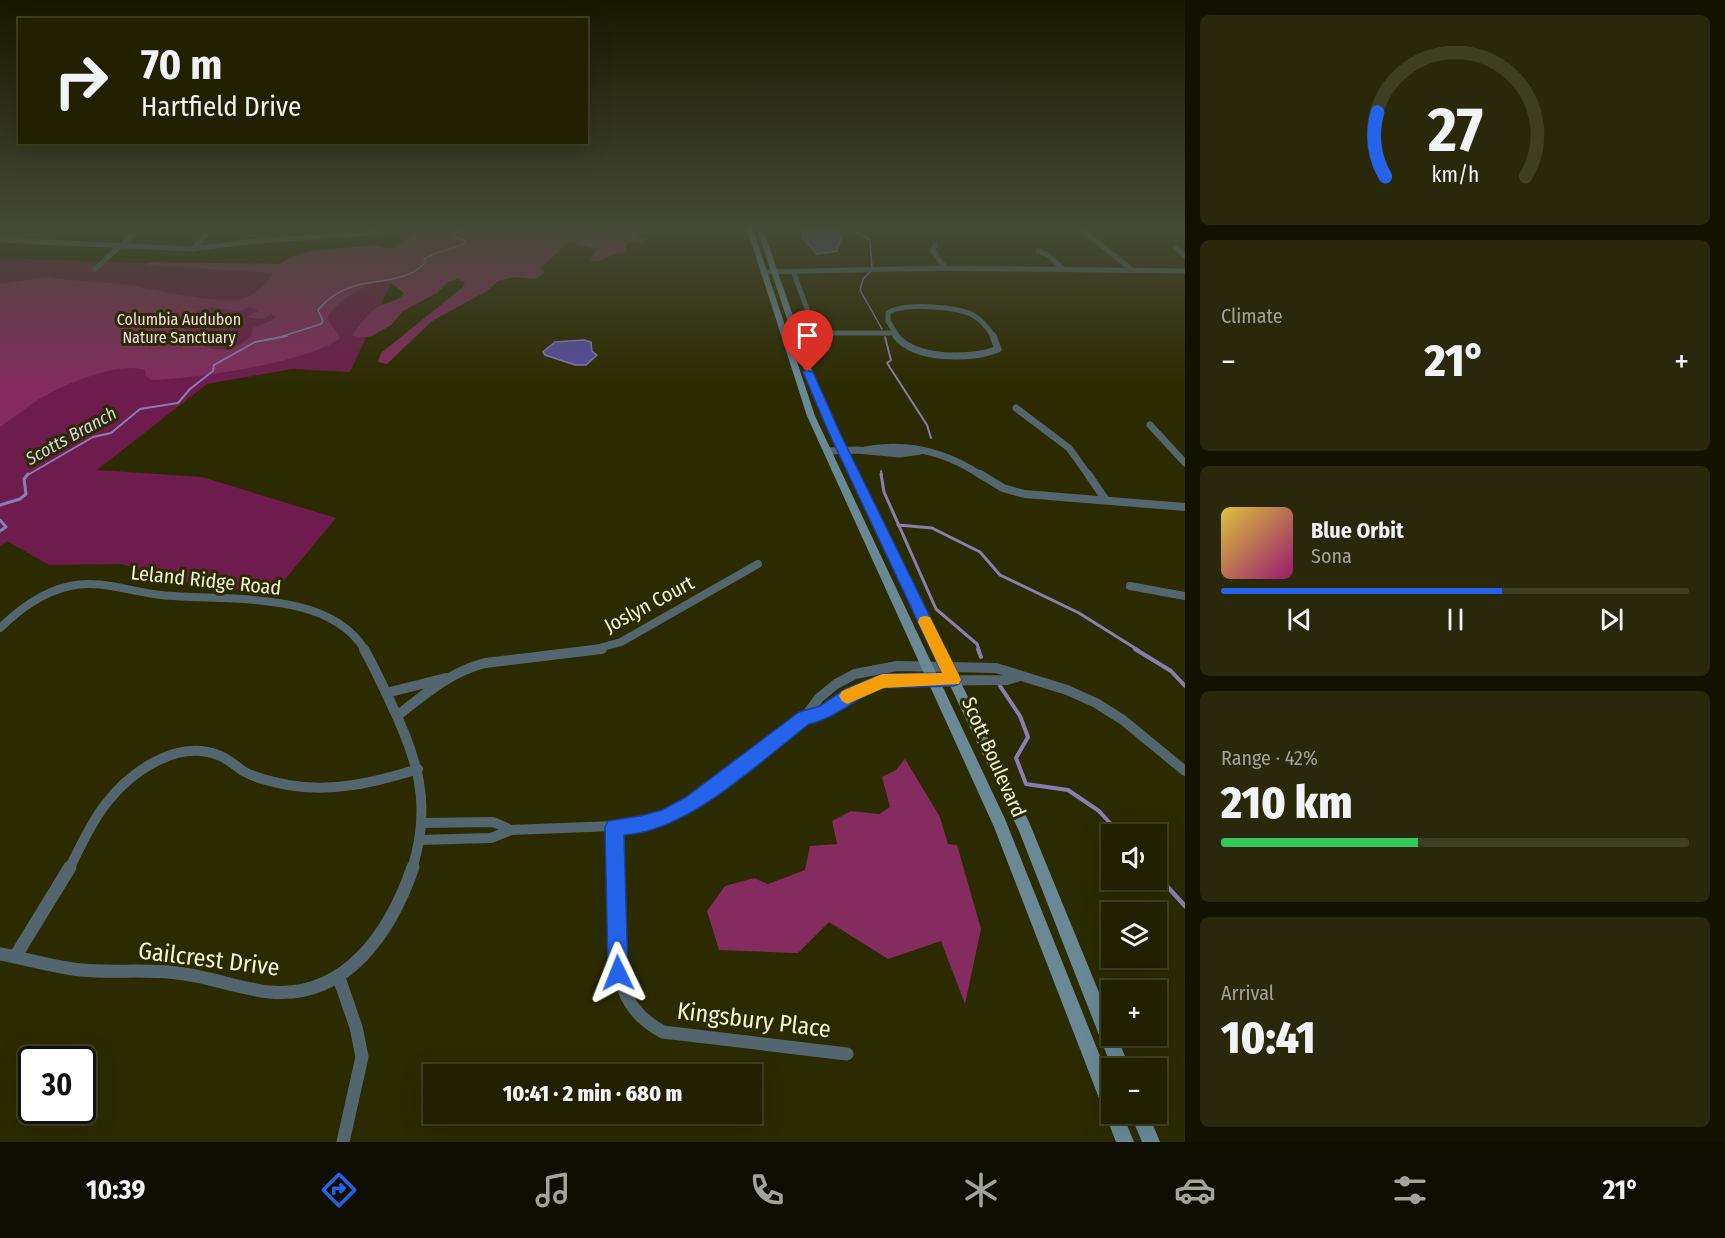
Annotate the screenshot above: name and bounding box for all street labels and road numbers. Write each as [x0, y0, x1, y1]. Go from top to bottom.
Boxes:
street label: Leland Ridge Road [130, 560, 282, 600]
street label: Joslyn Court [600, 570, 698, 638]
street label: Scott Boulevard [957, 693, 1031, 821]
street label: Gailcrest Drive [137, 936, 281, 982]
street label: Kingsbury Place [675, 997, 833, 1043]

